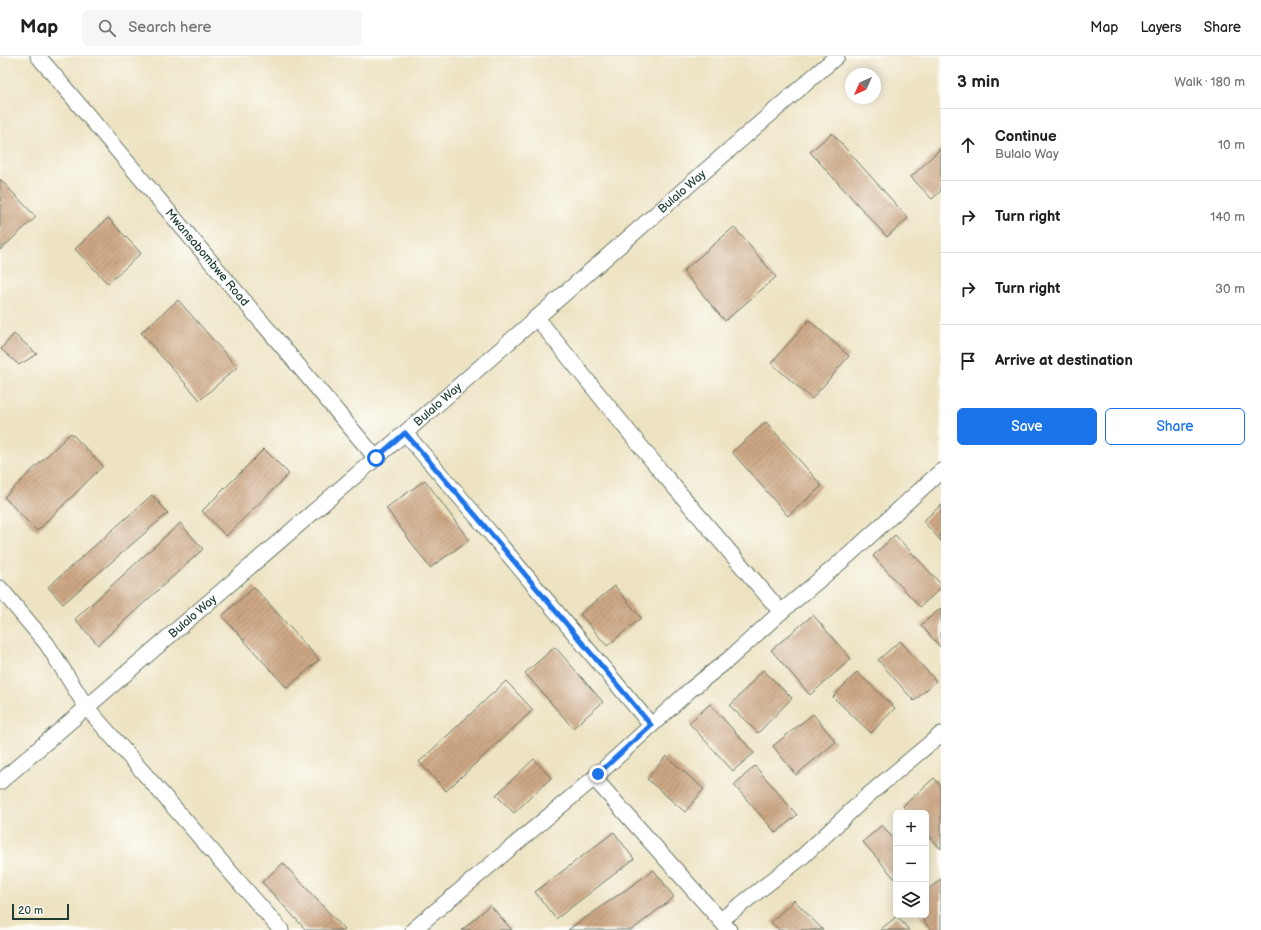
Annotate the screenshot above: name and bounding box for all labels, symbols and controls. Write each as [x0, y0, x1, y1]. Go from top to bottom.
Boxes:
search box [82, 10, 362, 46]
text: Map [20, 16, 58, 39]
icon: search [96, 17, 118, 39]
text: Search here [128, 18, 211, 37]
text: Map [1090, 19, 1118, 36]
text: Layers [1140, 19, 1182, 36]
text: Share [1204, 19, 1241, 36]
north arrow [845, 68, 881, 104]
text: 3 min [957, 72, 1000, 92]
text: Walk · 180 m [1174, 74, 1245, 90]
text: Continue [995, 127, 1057, 146]
icon: ahead [957, 134, 979, 156]
text: 10 m [1218, 137, 1245, 153]
text: Bulalo Way [995, 146, 1059, 162]
street label: Bulalo Way [655, 166, 709, 216]
street label: Mwansabombwe Road [162, 206, 252, 309]
icon: right [957, 206, 979, 228]
text: Turn right [995, 207, 1060, 226]
text: 140 m [1210, 209, 1245, 225]
icon: right [957, 278, 979, 300]
text: Turn right [995, 279, 1060, 298]
text: 30 m [1215, 281, 1245, 297]
icon: arrive [957, 350, 979, 372]
text: Arrive at destination [995, 351, 1133, 370]
street label: Bulalo Way [410, 379, 465, 429]
button: Save [957, 408, 1097, 445]
button: Share [1105, 408, 1245, 445]
route start [367, 449, 385, 467]
street label: Bulalo Way [165, 591, 220, 641]
route end [589, 765, 607, 783]
map controls [893, 810, 929, 918]
button: + [893, 810, 929, 846]
button: − [893, 846, 929, 882]
button: layers [893, 882, 929, 918]
scale bar [12, 902, 69, 921]
text: 20 m [18, 904, 43, 917]

